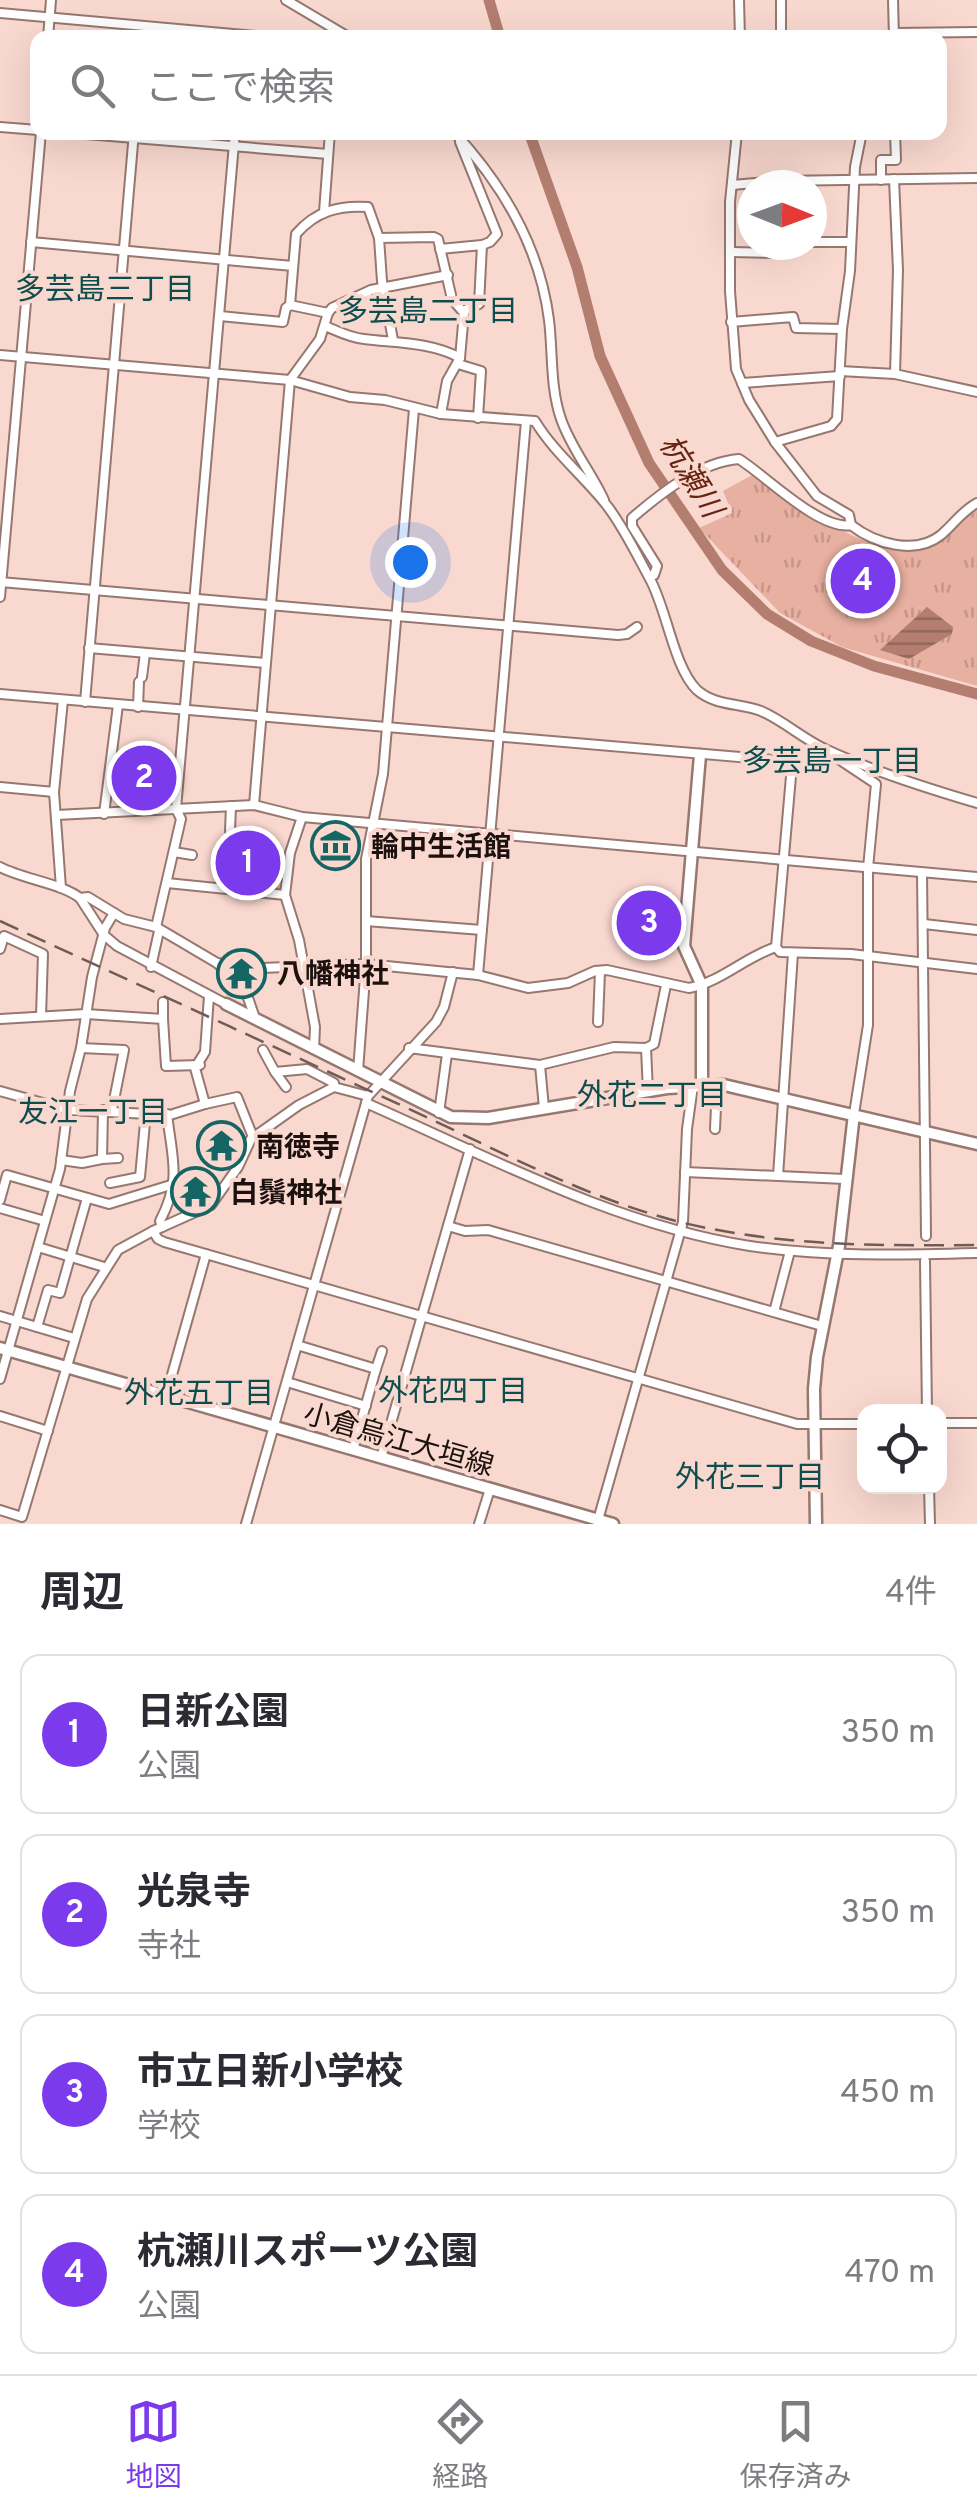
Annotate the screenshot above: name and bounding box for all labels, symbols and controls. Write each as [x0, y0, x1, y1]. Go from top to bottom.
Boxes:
search box [30, 30, 947, 140]
icon: search [65, 58, 120, 113]
text: ここで検索 [145, 66, 335, 115]
north arrow [737, 170, 827, 260]
district label: 多芸島三丁目 [15, 273, 195, 310]
district label: 多芸島二丁目 [338, 295, 518, 332]
water label: 杭瀬川 [649, 429, 730, 528]
your location [385, 537, 436, 588]
pin: 4 [830, 544, 896, 618]
pin: 2 [112, 740, 176, 816]
district label: 多芸島一丁目 [742, 745, 922, 782]
museum icon: 輪中生活館 [310, 820, 362, 872]
pin: 1 [216, 826, 280, 900]
place label: 輪中生活館 [371, 831, 511, 867]
pin: 3 [616, 886, 682, 960]
temple icon: 八幡神社 [216, 947, 268, 999]
place label: 八幡神社 [277, 958, 389, 994]
district label: 外花二丁目 [577, 1079, 727, 1116]
district label: 友江一丁目 [18, 1096, 168, 1133]
temple icon: 南徳寺 [195, 1120, 247, 1172]
place label: 南徳寺 [256, 1131, 340, 1167]
temple icon: 白鬚神社 [169, 1166, 221, 1218]
place label: 白鬚神社 [230, 1177, 342, 1213]
district label: 外花四丁目 [378, 1375, 528, 1412]
district label: 外花五丁目 [124, 1377, 274, 1414]
street label: 小倉烏江大垣線 [299, 1398, 497, 1486]
map controls [857, 1404, 947, 1494]
button: locate [857, 1404, 947, 1494]
district label: 外花三丁目 [675, 1461, 825, 1498]
text: 周辺 [40, 1569, 124, 1622]
text: 4件 [885, 1574, 937, 1614]
text: 日新公園 [137, 1690, 289, 1739]
text: 1 [68, 1714, 81, 1754]
text: 350 m [841, 1714, 935, 1754]
text: 公園 [137, 1748, 201, 1788]
text: 光泉寺 [137, 1870, 251, 1919]
text: 2 [65, 1894, 84, 1934]
text: 350 m [841, 1894, 935, 1934]
text: 寺社 [137, 1928, 201, 1968]
text: 市立日新小学校 [137, 2050, 403, 2099]
text: 3 [65, 2074, 84, 2114]
text: 450 m [840, 2074, 935, 2114]
text: 学校 [137, 2108, 201, 2148]
text: 杭瀬川スポーツ公園 [137, 2230, 478, 2279]
text: 4 [64, 2254, 85, 2294]
text: 470 m [845, 2254, 935, 2294]
text: 公園 [137, 2288, 201, 2328]
tab: 地図 [125, 2394, 182, 2497]
tab: 経路 [432, 2394, 489, 2497]
tab: 保存済み [739, 2394, 852, 2497]

